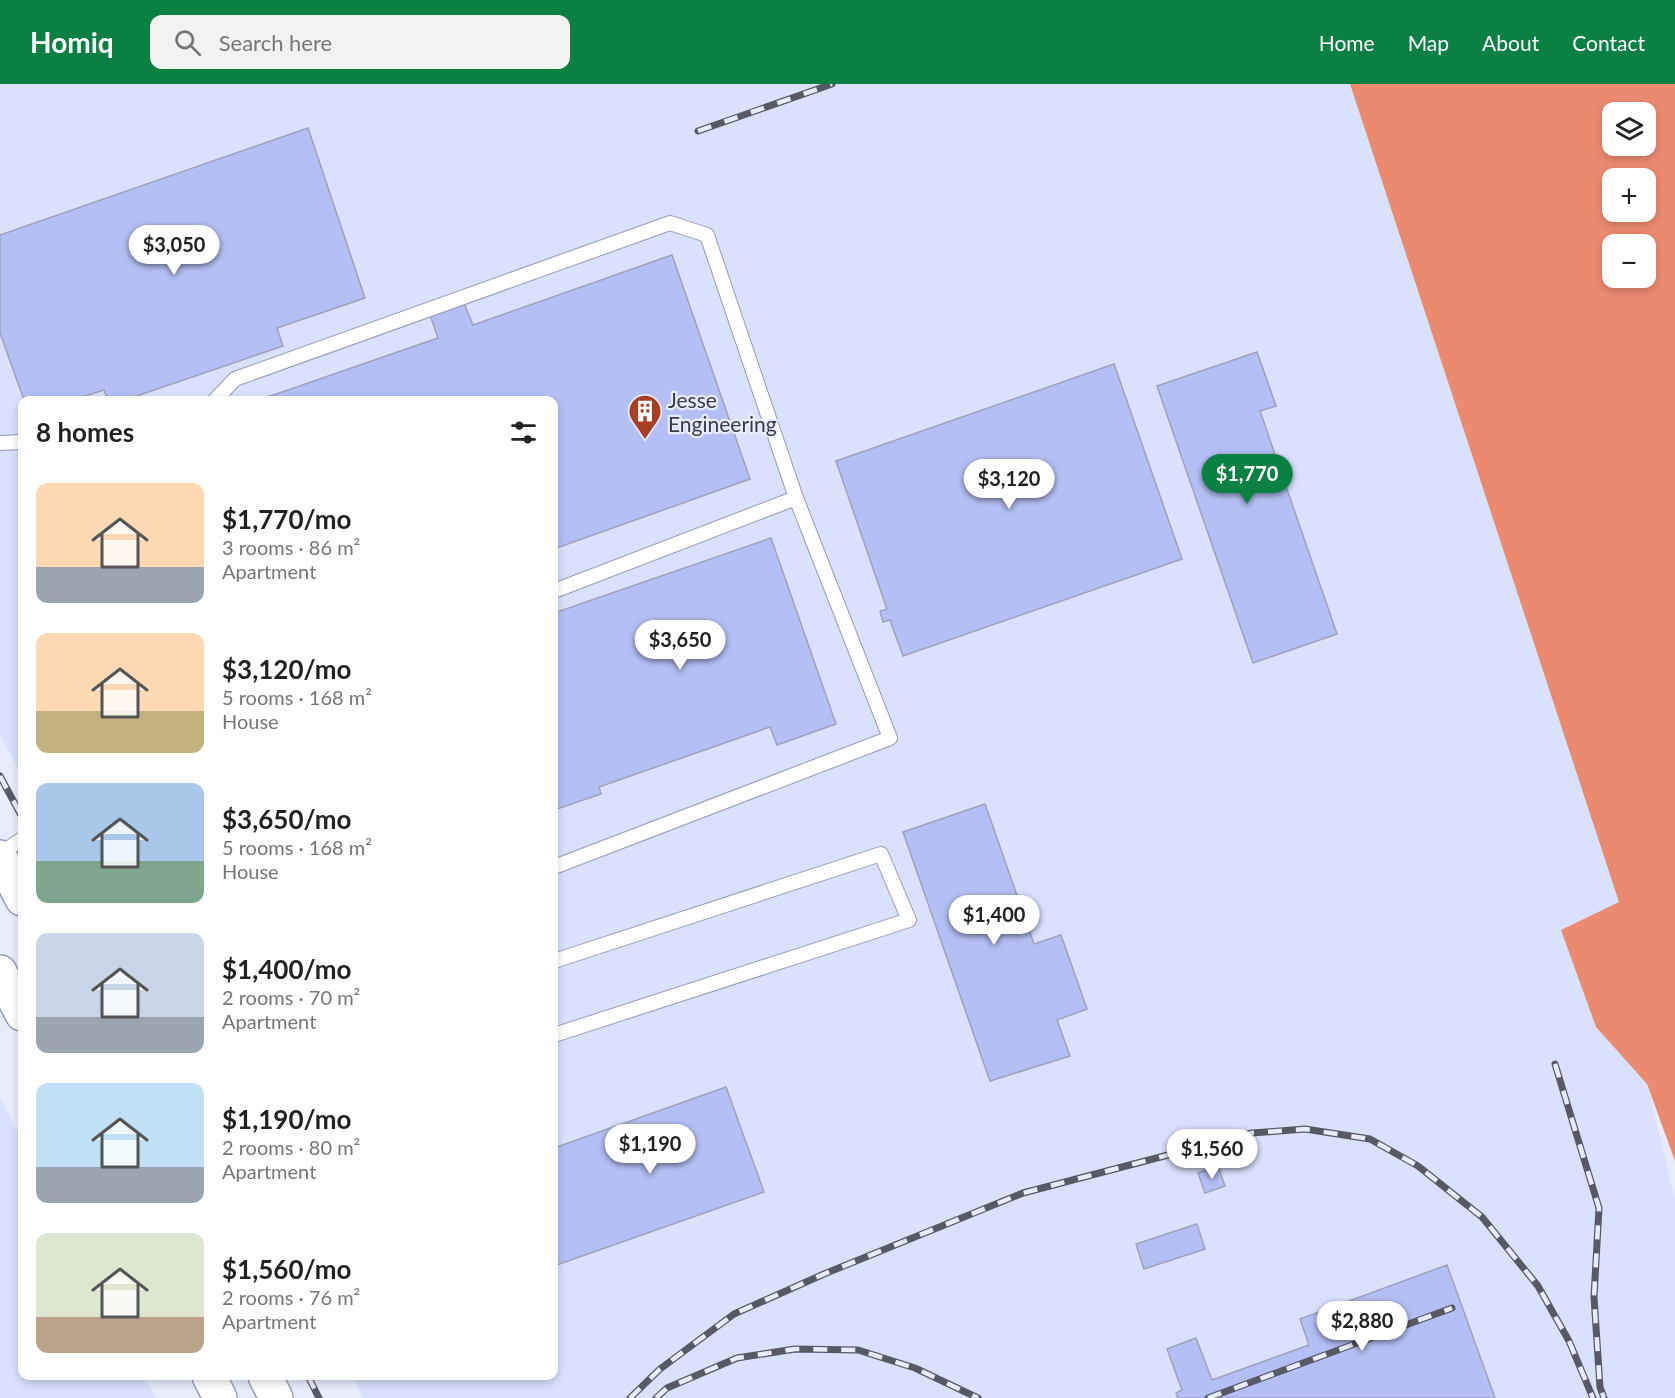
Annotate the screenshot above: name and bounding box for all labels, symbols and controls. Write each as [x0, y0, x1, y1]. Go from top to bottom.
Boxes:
search box [150, 15, 570, 69]
text: Homiq [30, 25, 114, 59]
icon: search [171, 26, 204, 59]
text: Search here [219, 29, 332, 56]
text: Home [1319, 30, 1375, 55]
text: Map [1408, 30, 1449, 55]
text: About [1482, 30, 1539, 55]
text: Contact [1572, 30, 1645, 55]
map controls [1602, 102, 1656, 288]
button: layers [1602, 102, 1656, 156]
button: + [1602, 168, 1656, 222]
pin: $3,050 [125, 225, 223, 276]
text: $3,050 [143, 232, 205, 256]
button: − [1602, 234, 1656, 288]
place label: Jesse Engineering [668, 387, 777, 436]
building icon: Jesse Engineering [627, 393, 663, 440]
text: 8 homes [36, 416, 134, 448]
icon: filters [507, 416, 540, 449]
pin: $1,770 [1198, 454, 1296, 505]
pin: $3,120 [960, 459, 1058, 510]
text: $1,770 [1216, 461, 1278, 485]
text: $3,120 [978, 466, 1040, 490]
text: $1,770/mo [222, 503, 352, 535]
icon: home [84, 507, 156, 579]
text: 3 rooms · 86 m² [222, 535, 360, 559]
text: Apartment [222, 559, 316, 583]
pin: $3,650 [631, 620, 729, 671]
text: $3,650 [649, 627, 711, 651]
text: $3,120/mo [222, 653, 352, 685]
icon: home [84, 657, 156, 729]
text: 5 rooms · 168 m² [222, 685, 372, 709]
text: House [222, 709, 279, 733]
text: $3,650/mo [222, 803, 352, 835]
icon: home [84, 807, 156, 879]
text: 5 rooms · 168 m² [222, 835, 372, 859]
text: House [222, 859, 279, 883]
pin: $1,400 [945, 895, 1043, 946]
text: $1,400 [963, 902, 1025, 926]
text: $1,400/mo [222, 953, 352, 985]
icon: home [84, 957, 156, 1029]
text: 2 rooms · 70 m² [222, 985, 360, 1009]
text: Apartment [222, 1009, 316, 1033]
text: $1,190/mo [222, 1103, 352, 1135]
icon: home [84, 1107, 156, 1179]
pin: $1,190 [601, 1124, 699, 1175]
pin: $1,560 [1163, 1129, 1261, 1180]
text: $1,190 [619, 1131, 681, 1155]
text: 2 rooms · 80 m² [222, 1135, 360, 1159]
text: $1,560 [1181, 1136, 1243, 1160]
text: Apartment [222, 1159, 316, 1183]
text: $1,560/mo [222, 1253, 352, 1285]
icon: home [84, 1257, 156, 1329]
text: 2 rooms · 76 m² [222, 1285, 360, 1309]
pin: $2,880 [1313, 1301, 1411, 1352]
text: $2,880 [1331, 1308, 1393, 1332]
text: Apartment [222, 1309, 316, 1333]

